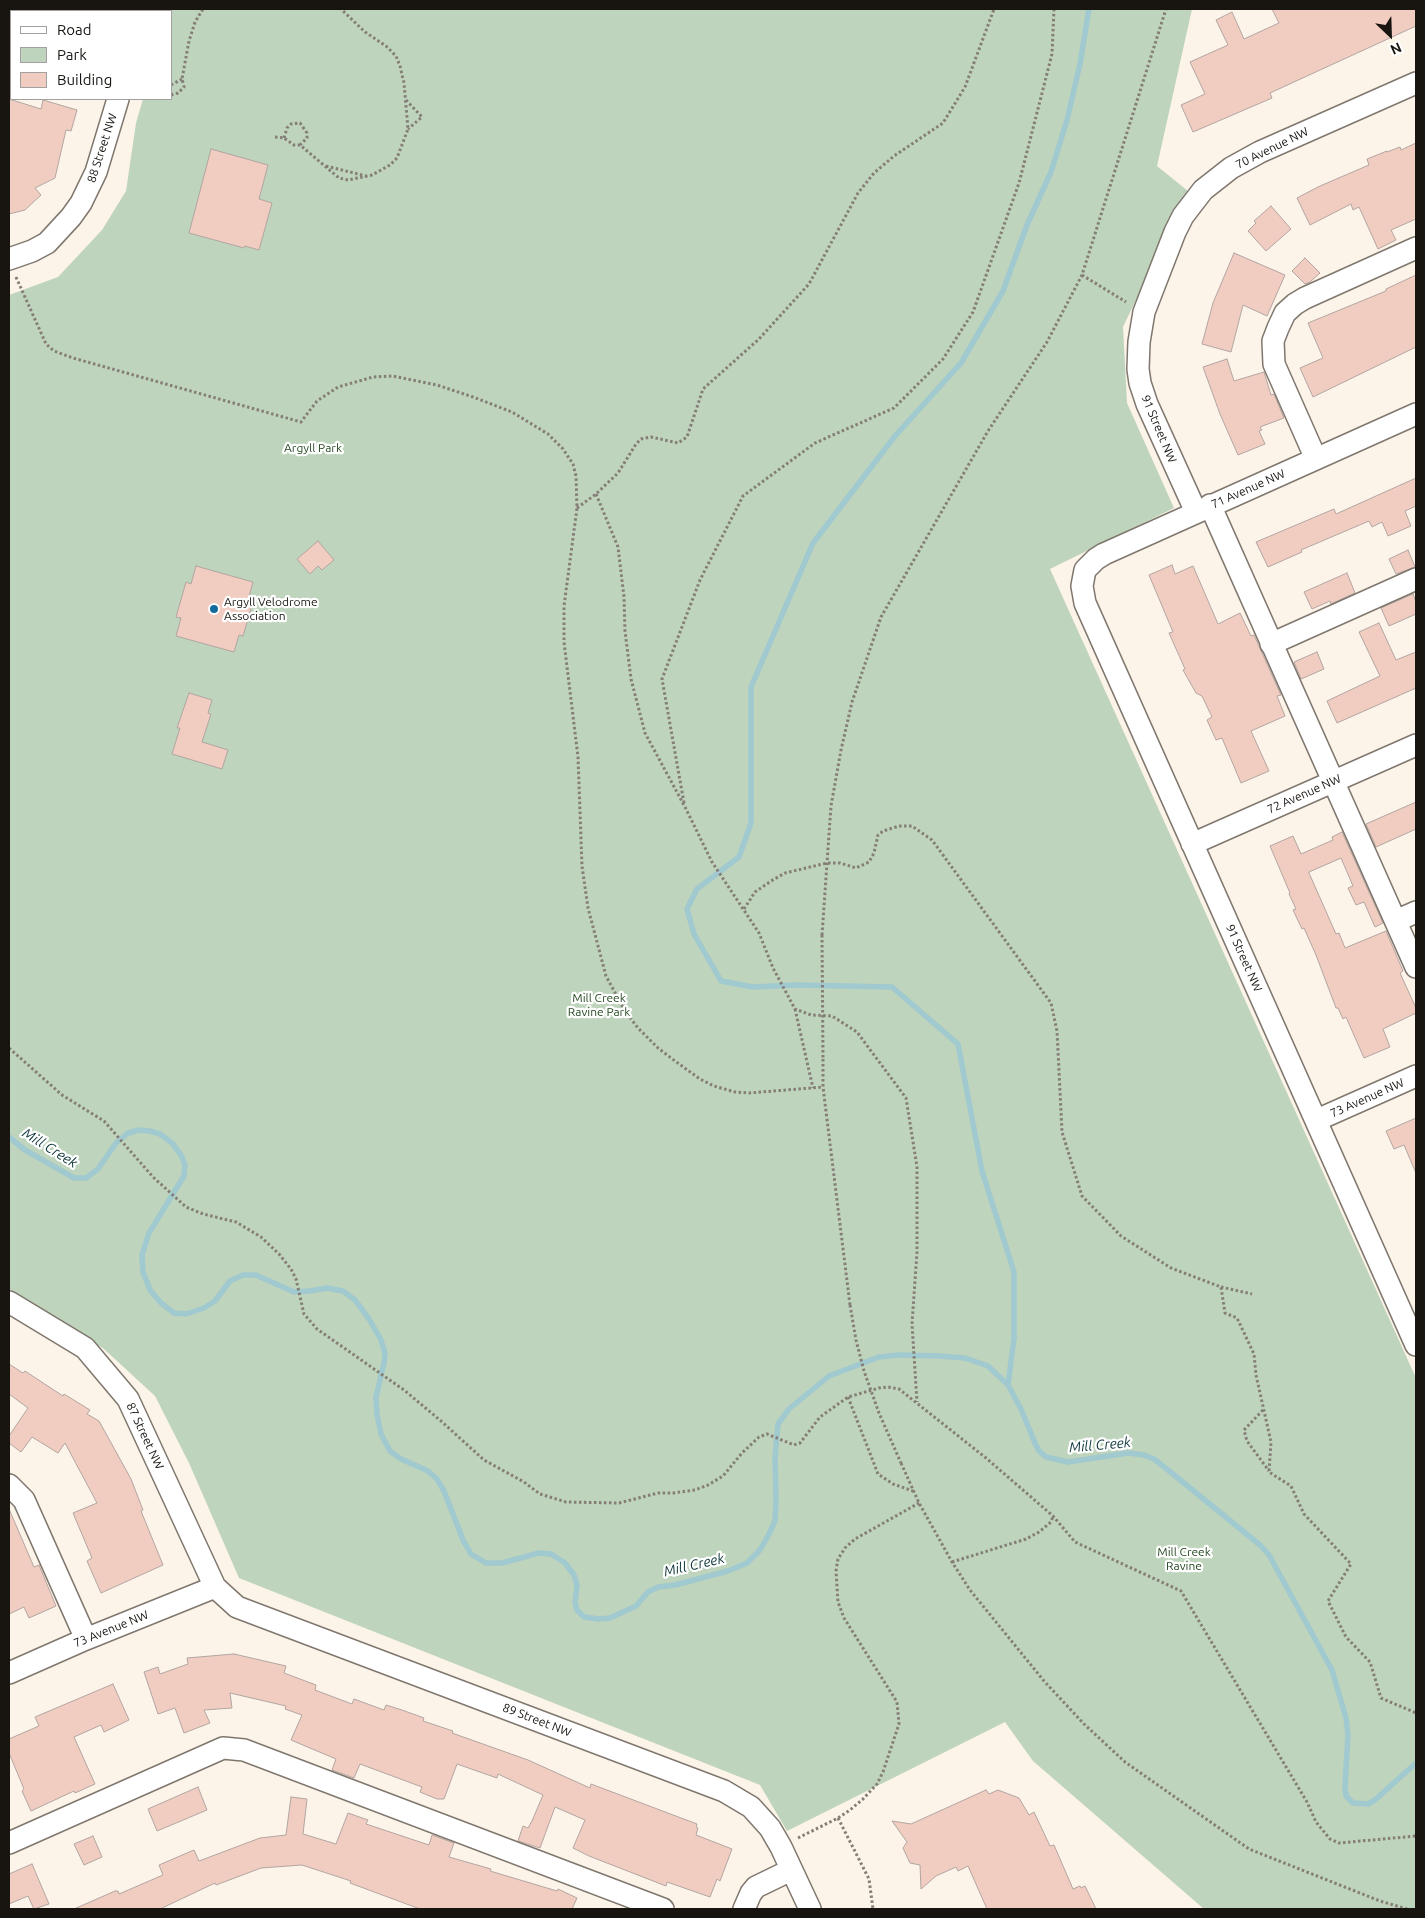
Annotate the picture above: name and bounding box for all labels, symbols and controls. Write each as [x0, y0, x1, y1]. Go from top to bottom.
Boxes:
legend [10, 10, 172, 100]
north arrow [1365, 10, 1415, 60]
text: Road [57, 21, 92, 38]
text: N [1388, 39, 1404, 58]
text: Park [57, 46, 87, 63]
text: Building [57, 71, 112, 88]
street label: 88 Street NW [84, 111, 120, 185]
street label: 70 Avenue NW [1233, 124, 1311, 172]
street label: 91 Street NW [1138, 393, 1180, 465]
park label: Argyll Park [284, 441, 342, 455]
street label: 71 Avenue NW [1209, 466, 1287, 512]
place label: Argyll Velodrome Association [224, 595, 318, 623]
marker: Argyll Velodrome Association [208, 603, 220, 615]
street label: 72 Avenue NW [1265, 771, 1343, 817]
street label: 91 Street NW [1223, 922, 1265, 994]
park label: Mill Creek Ravine Park [568, 991, 630, 1019]
street label: 73 Avenue NW [1328, 1075, 1406, 1121]
water label: Mill Creek [19, 1124, 81, 1172]
street label: 87 Street NW [123, 1400, 167, 1472]
water label: Mill Creek [1068, 1434, 1132, 1456]
park label: Mill Creek Ravine [1157, 1545, 1211, 1573]
water label: Mill Creek [662, 1550, 726, 1580]
street label: 73 Avenue NW [72, 1608, 150, 1650]
street label: 89 Street NW [501, 1700, 573, 1740]

